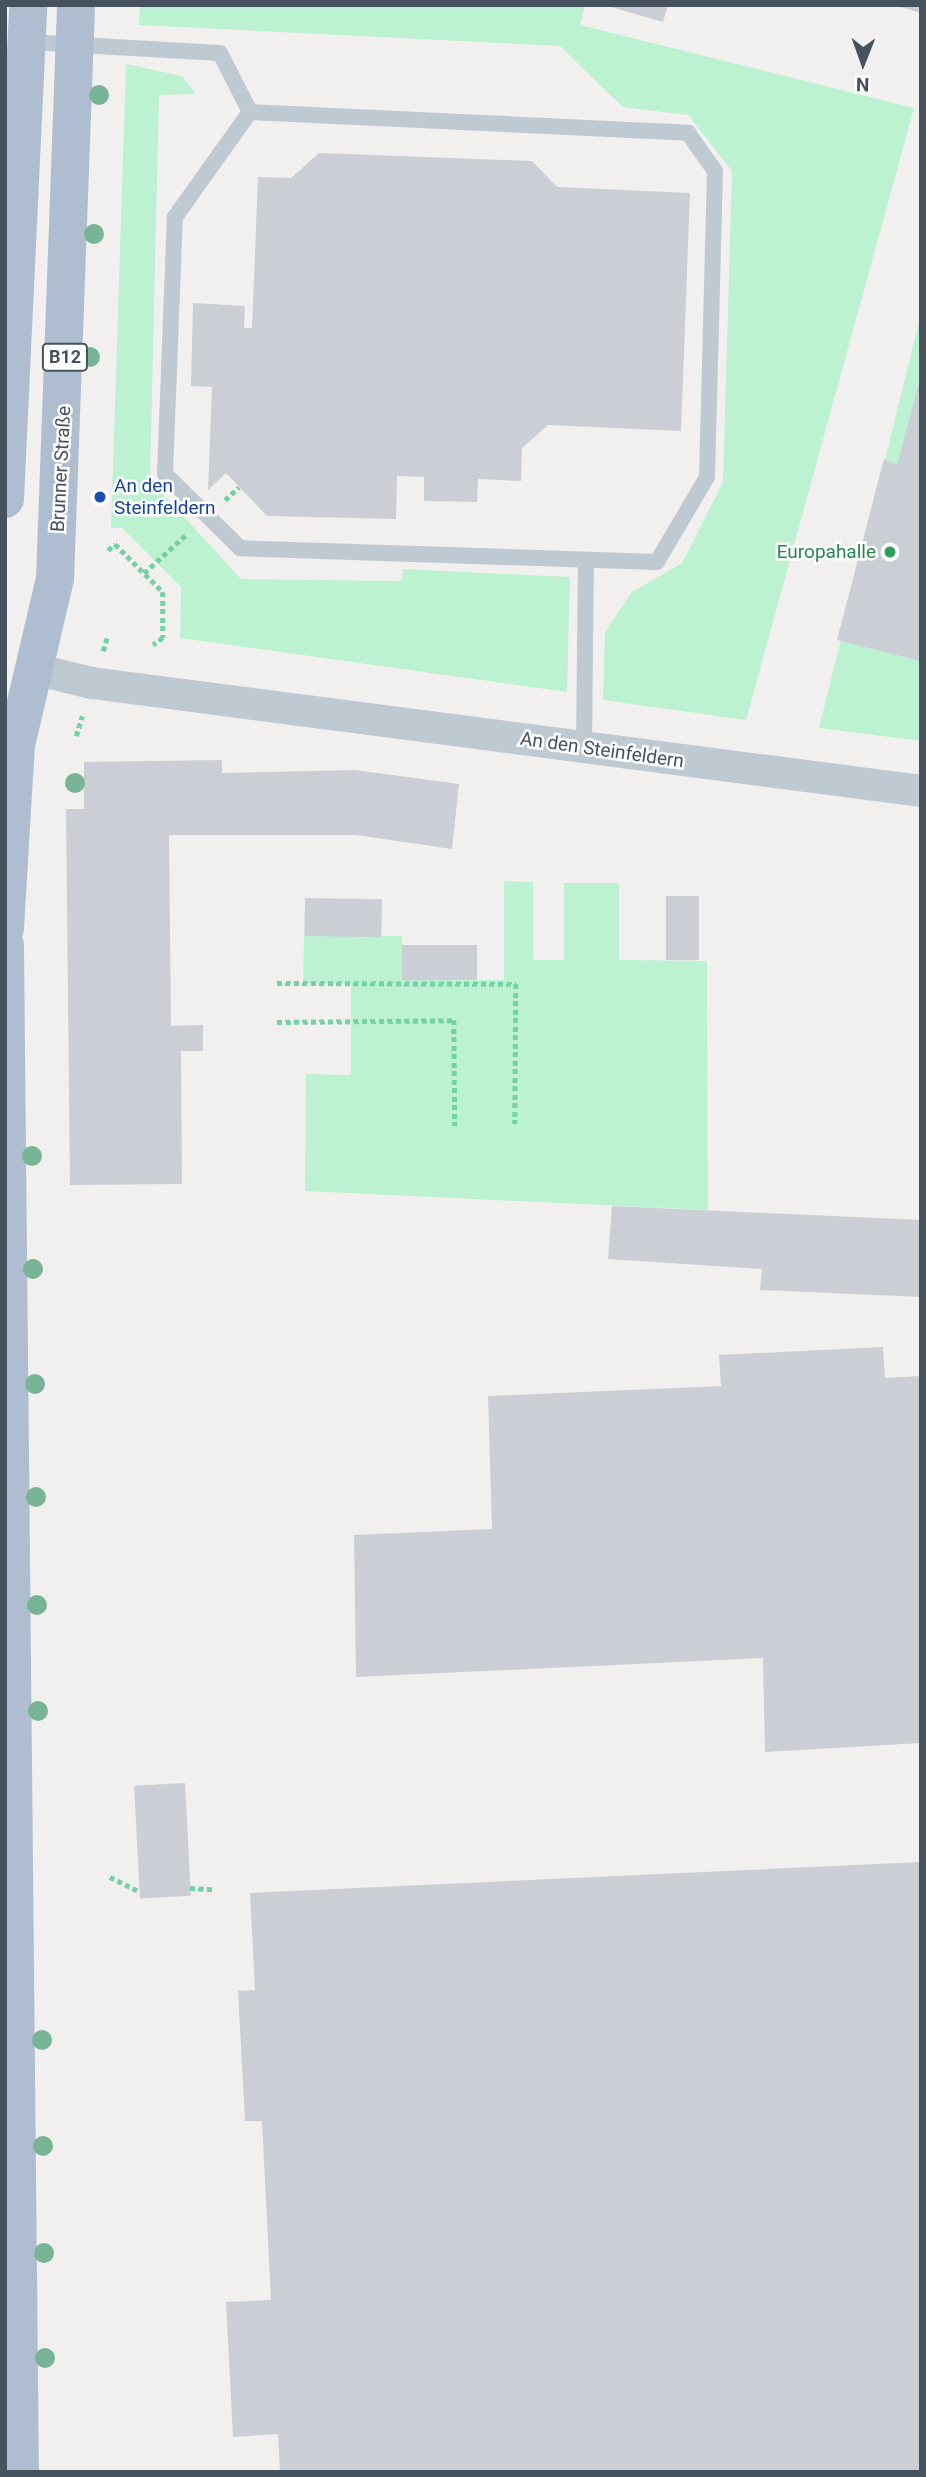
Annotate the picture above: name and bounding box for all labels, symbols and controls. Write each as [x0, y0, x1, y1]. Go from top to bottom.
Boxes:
north arrow [828, 28, 898, 98]
text: N [856, 73, 870, 96]
road number: B12 [41, 342, 90, 372]
street label: Brunner Straße [46, 405, 76, 533]
place label: An den Steinfeldern [114, 475, 215, 519]
marker: An den Steinfeldern [92, 489, 108, 505]
place label: Europahalle [777, 541, 876, 563]
marker: Europahalle [882, 544, 898, 560]
street label: An den Steinfeldern [519, 727, 685, 773]

